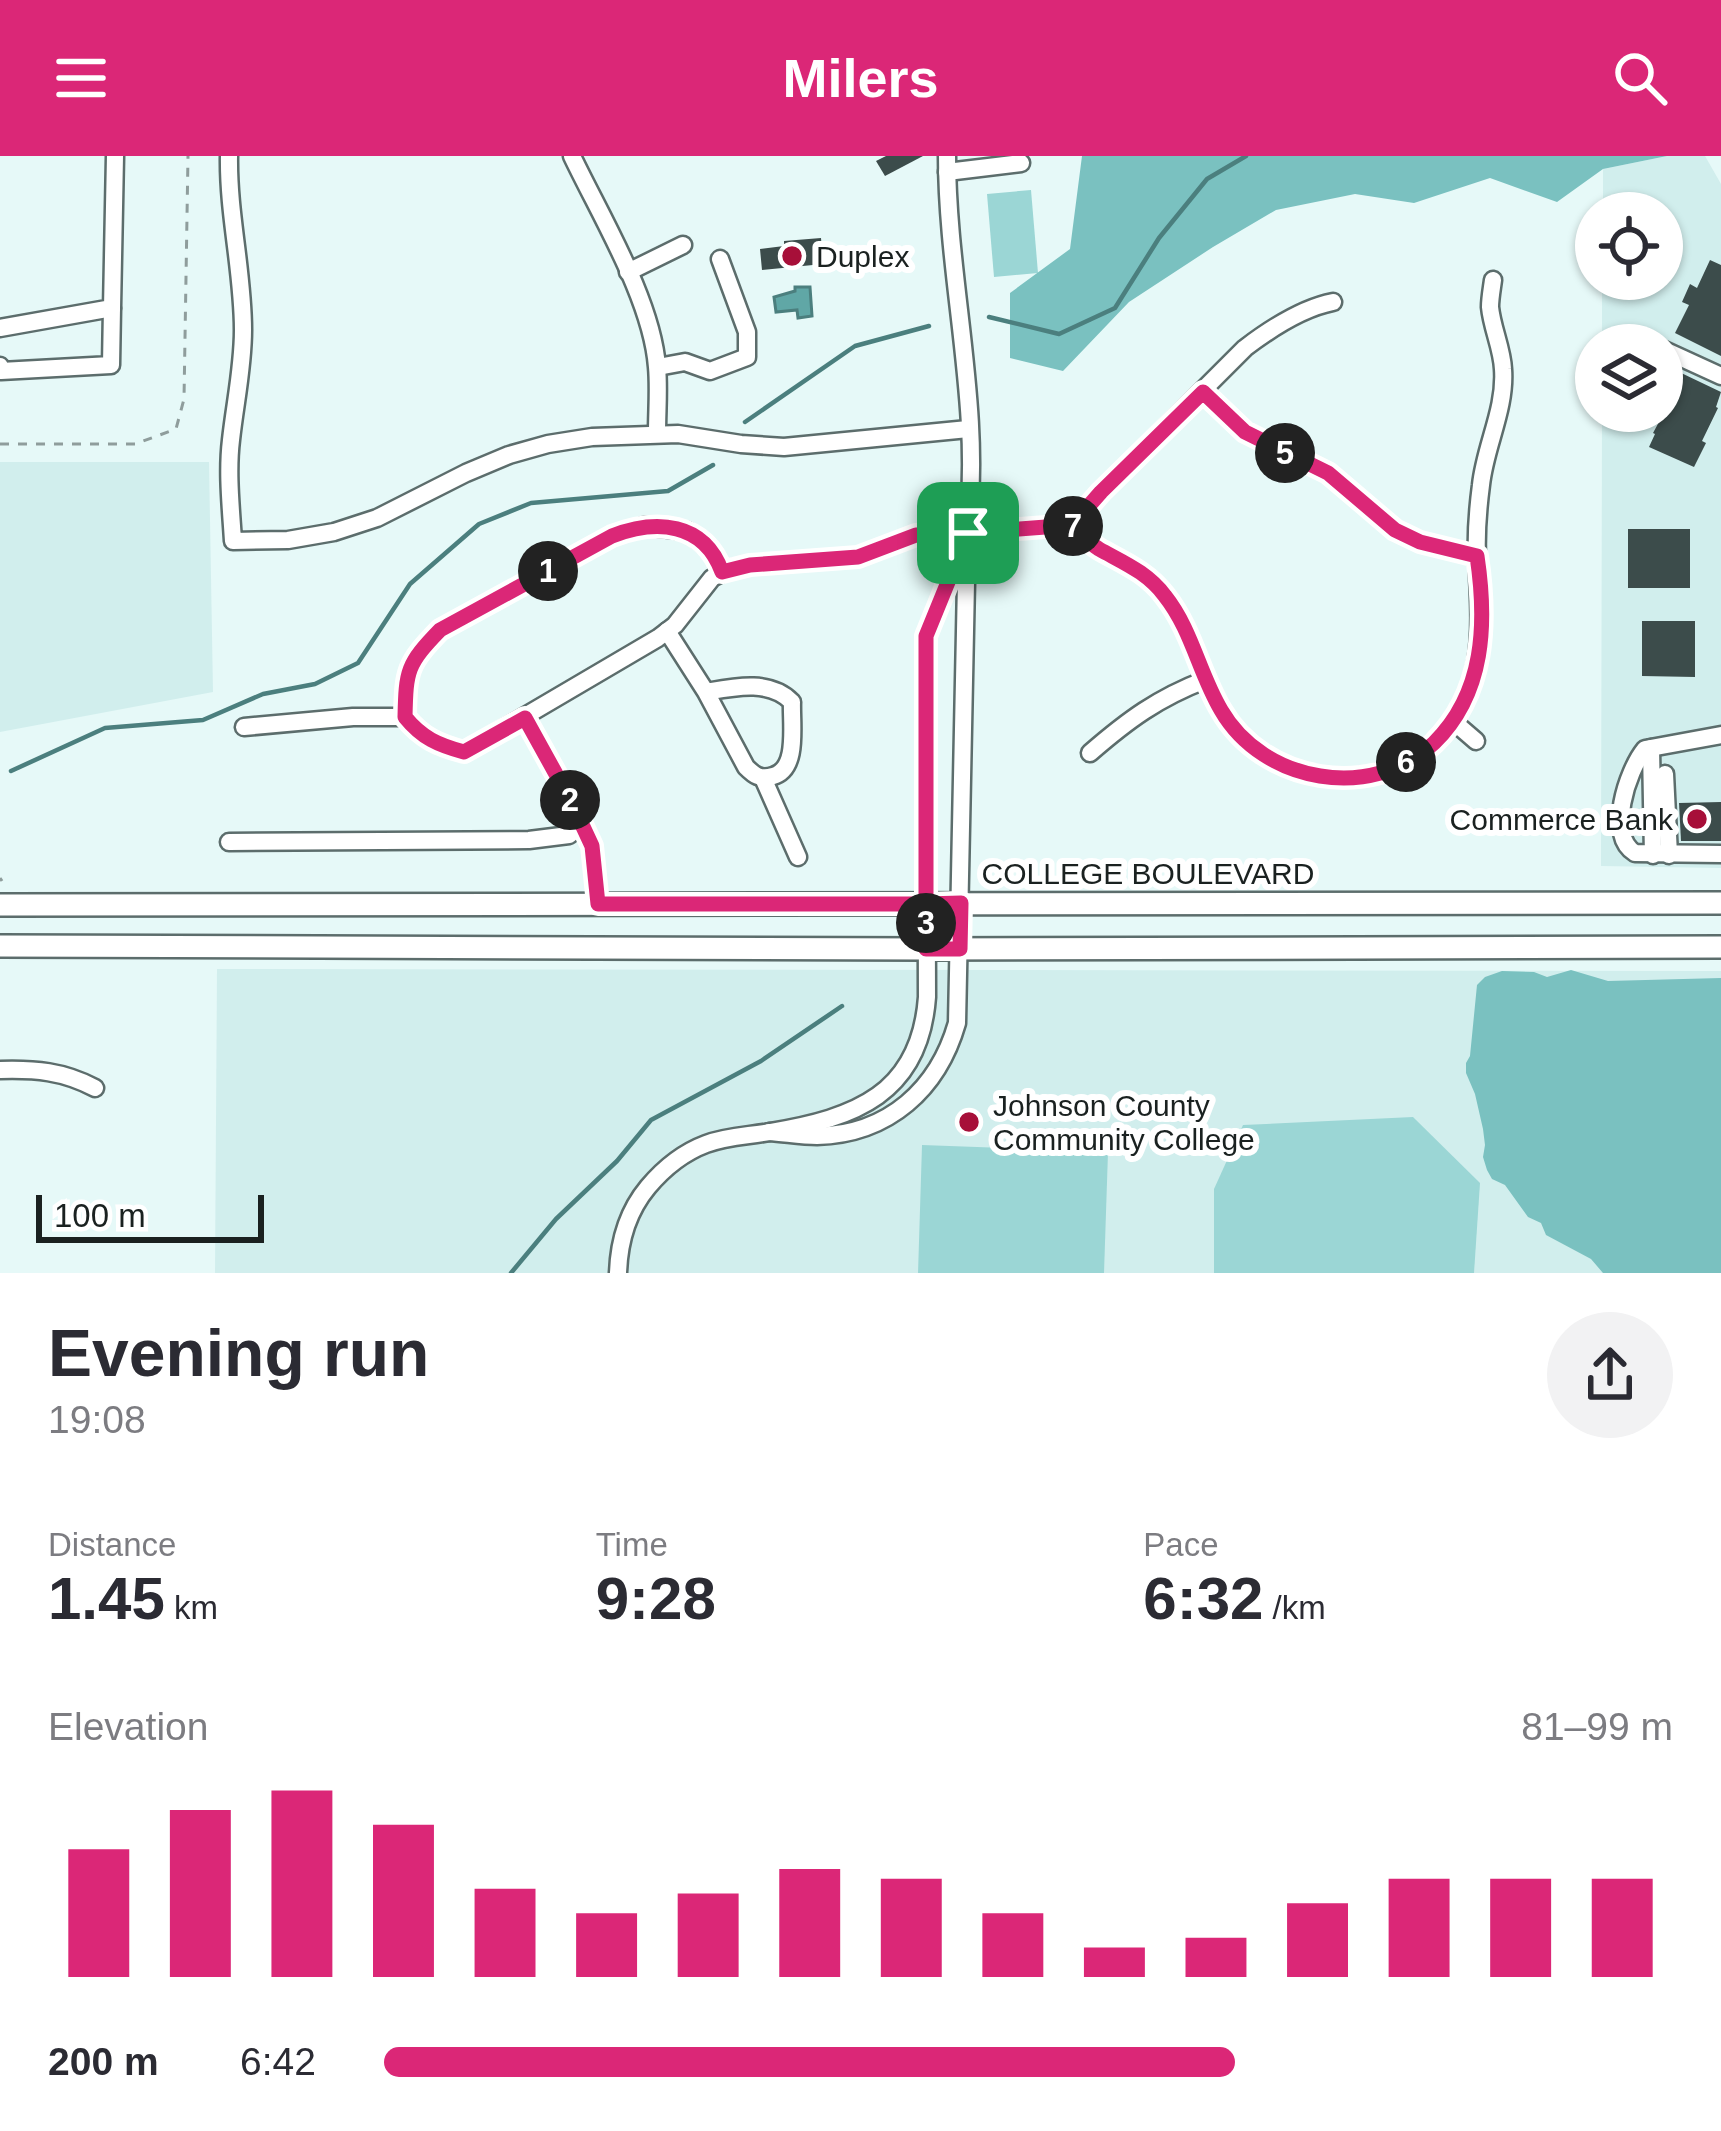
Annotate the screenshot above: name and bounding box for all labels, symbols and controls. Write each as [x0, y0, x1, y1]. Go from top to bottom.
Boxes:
icon: menu [48, 45, 114, 111]
icon: search [1607, 45, 1673, 111]
text: Milers [782, 48, 939, 108]
map controls [1575, 192, 1683, 432]
button: locate [1575, 192, 1683, 300]
place label: Duplex [816, 240, 909, 273]
marker: Duplex [779, 243, 805, 269]
button: layers [1575, 324, 1683, 432]
pin: 5 [1255, 423, 1315, 483]
text: 5 [1276, 434, 1294, 471]
pin [917, 482, 1019, 584]
pin: 7 [1043, 496, 1103, 556]
icon: arrive [935, 500, 1001, 566]
text: 7 [1064, 507, 1082, 544]
pin: 1 [518, 541, 578, 601]
text: 1 [539, 552, 557, 589]
pin: 6 [1376, 732, 1436, 792]
text: 6 [1397, 743, 1415, 780]
pin: 2 [540, 770, 600, 830]
text: 2 [561, 781, 579, 818]
place label: Commerce Bank [1450, 803, 1674, 836]
marker: Commerce Bank [1684, 806, 1710, 832]
street label: COLLEGE BOULEVARD [982, 857, 1314, 890]
pin: 3 [896, 893, 956, 953]
text: 3 [917, 904, 935, 941]
place label: Johnson County Community College [993, 1089, 1255, 1156]
marker: Johnson County Community College [956, 1109, 982, 1135]
scale bar [36, 1189, 264, 1242]
text: 100 m [54, 1197, 146, 1234]
button: share [1547, 1312, 1673, 1438]
text: Evening run [48, 1316, 429, 1390]
text: 19:08 [48, 1398, 146, 1441]
text: Distance [48, 1526, 176, 1563]
text: Time [596, 1526, 668, 1563]
text: Pace [1143, 1526, 1219, 1563]
text: 1.45 [48, 1565, 165, 1632]
text: 9:28 [596, 1565, 716, 1632]
text: 6:32 [1143, 1565, 1263, 1632]
text: km [165, 1589, 218, 1626]
text: /km [1263, 1589, 1326, 1626]
text: Elevation [48, 1705, 208, 1748]
text: 81–99 m [1521, 1705, 1673, 1748]
text: 200 m [48, 2040, 159, 2083]
text: 6:42 [240, 2040, 316, 2083]

